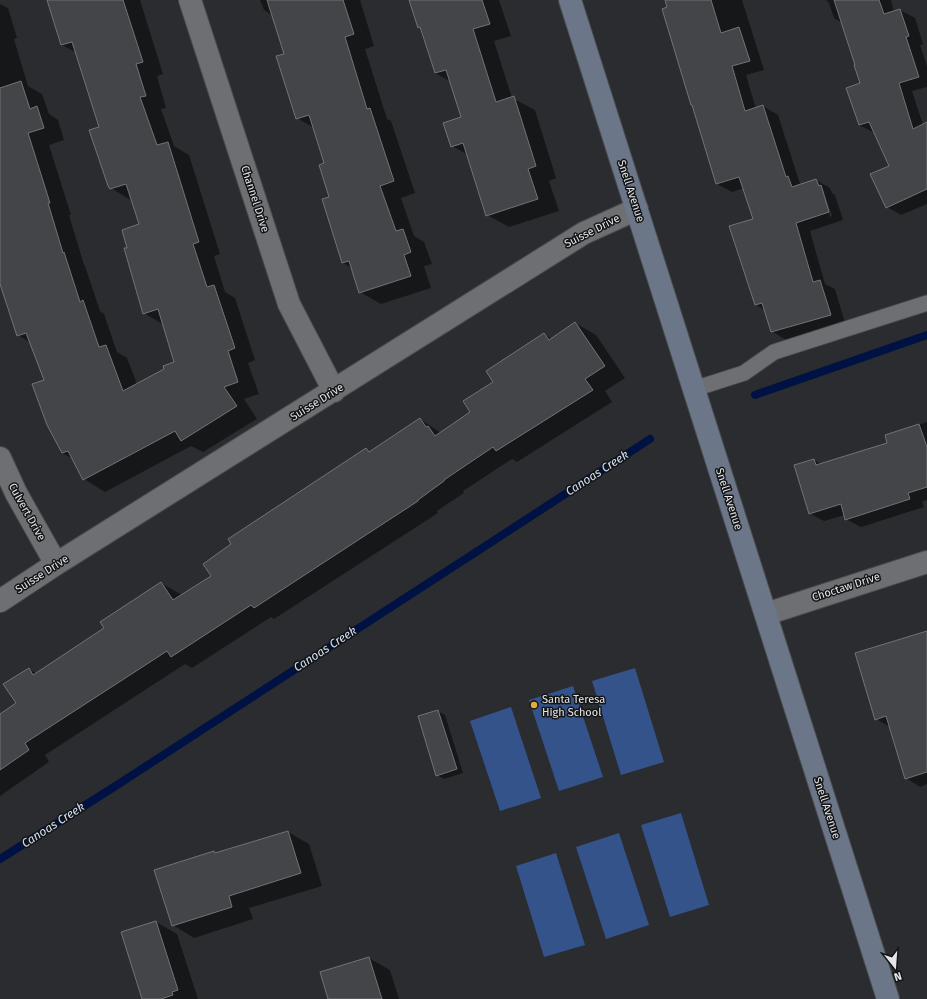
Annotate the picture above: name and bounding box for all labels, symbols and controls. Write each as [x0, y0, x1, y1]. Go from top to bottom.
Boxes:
street label: Snell Avenue [615, 158, 647, 224]
street label: Channel Drive [238, 164, 272, 234]
street label: Suisse Drive [562, 212, 622, 250]
street label: Suisse Drive [288, 380, 346, 424]
water label: Canoas Creek [563, 447, 631, 499]
street label: Snell Avenue [713, 466, 745, 532]
street label: Culvert Drive [6, 481, 48, 543]
street label: Suisse Drive [13, 552, 71, 596]
street label: Choctaw Drive [810, 570, 882, 604]
water label: Canoas Creek [291, 623, 359, 675]
place label: Santa Teresa High School [542, 693, 605, 719]
marker: Santa Teresa High School [529, 700, 539, 710]
street label: Snell Avenue [811, 775, 843, 841]
water label: Canoas Creek [19, 799, 87, 851]
north arrow [875, 947, 915, 987]
text: N [892, 969, 903, 983]

